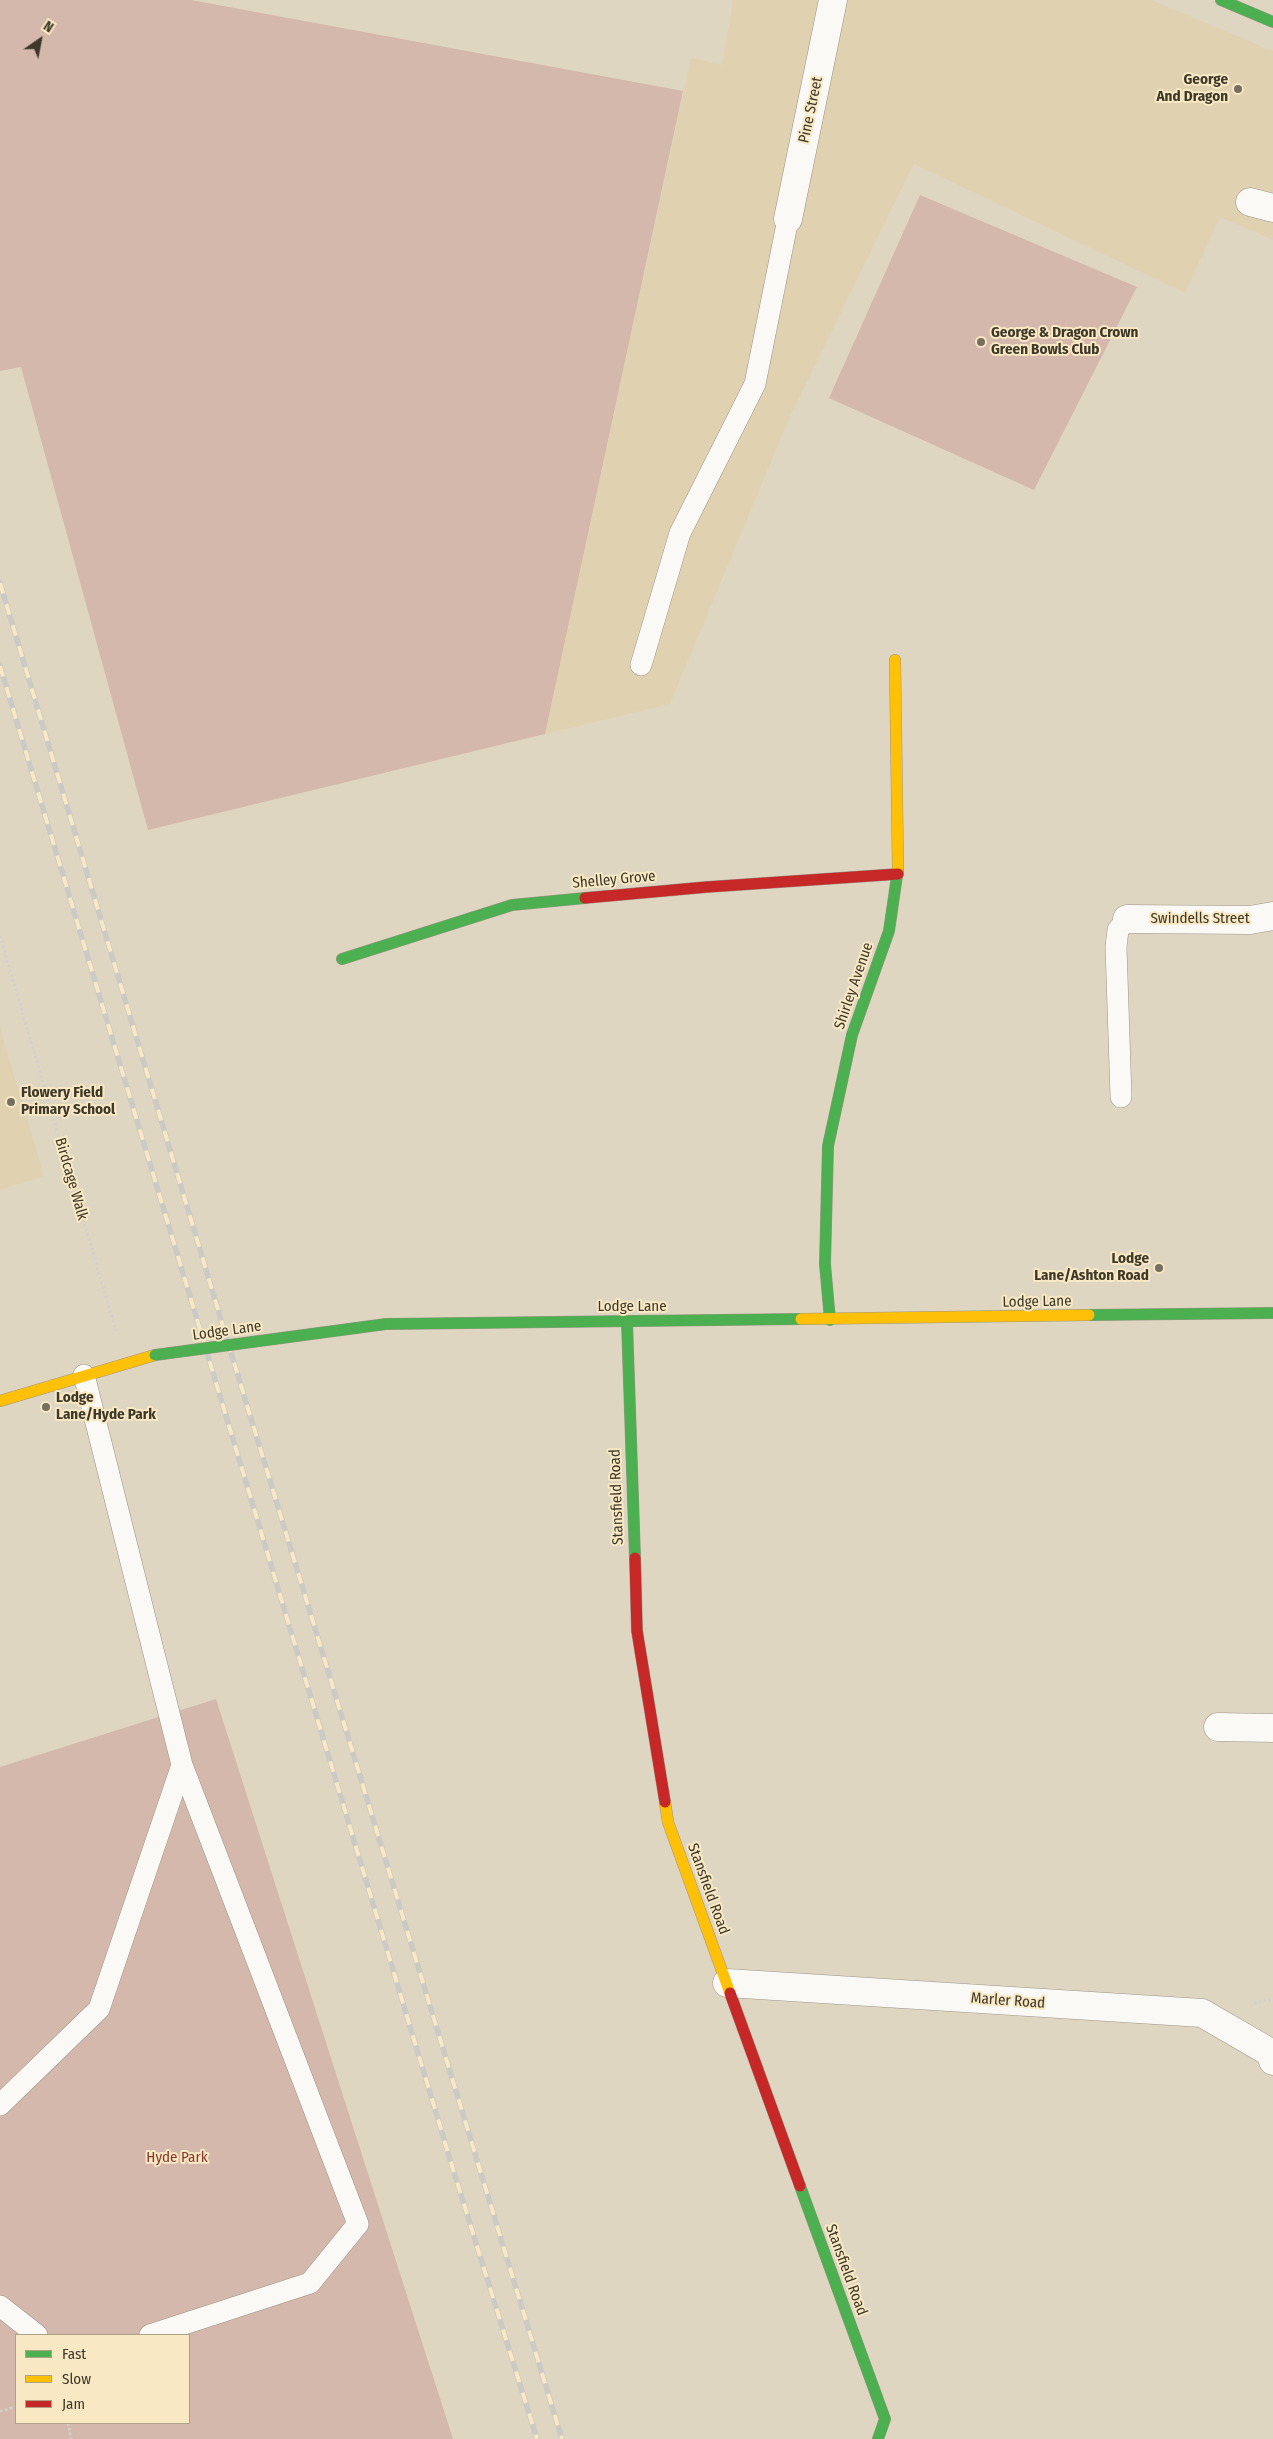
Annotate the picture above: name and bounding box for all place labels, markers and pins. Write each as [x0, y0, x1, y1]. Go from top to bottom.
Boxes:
place label: George And Dragon [1156, 71, 1228, 106]
marker: George And Dragon [1232, 83, 1244, 95]
place label: George & Dragon Crown Green Bowls Club [991, 324, 1138, 359]
marker: George & Dragon Crown Green Bowls Club [975, 336, 987, 348]
place label: Flowery Field Primary School [21, 1084, 115, 1119]
marker: Flowery Field Primary School [5, 1096, 17, 1108]
place label: Lodge Lane/Ashton Road [1034, 1250, 1149, 1285]
marker: Lodge Lane/Ashton Road [1153, 1262, 1165, 1274]
place label: Lodge Lane/Hyde Park [56, 1389, 156, 1424]
marker: Lodge Lane/Hyde Park [40, 1401, 52, 1413]

